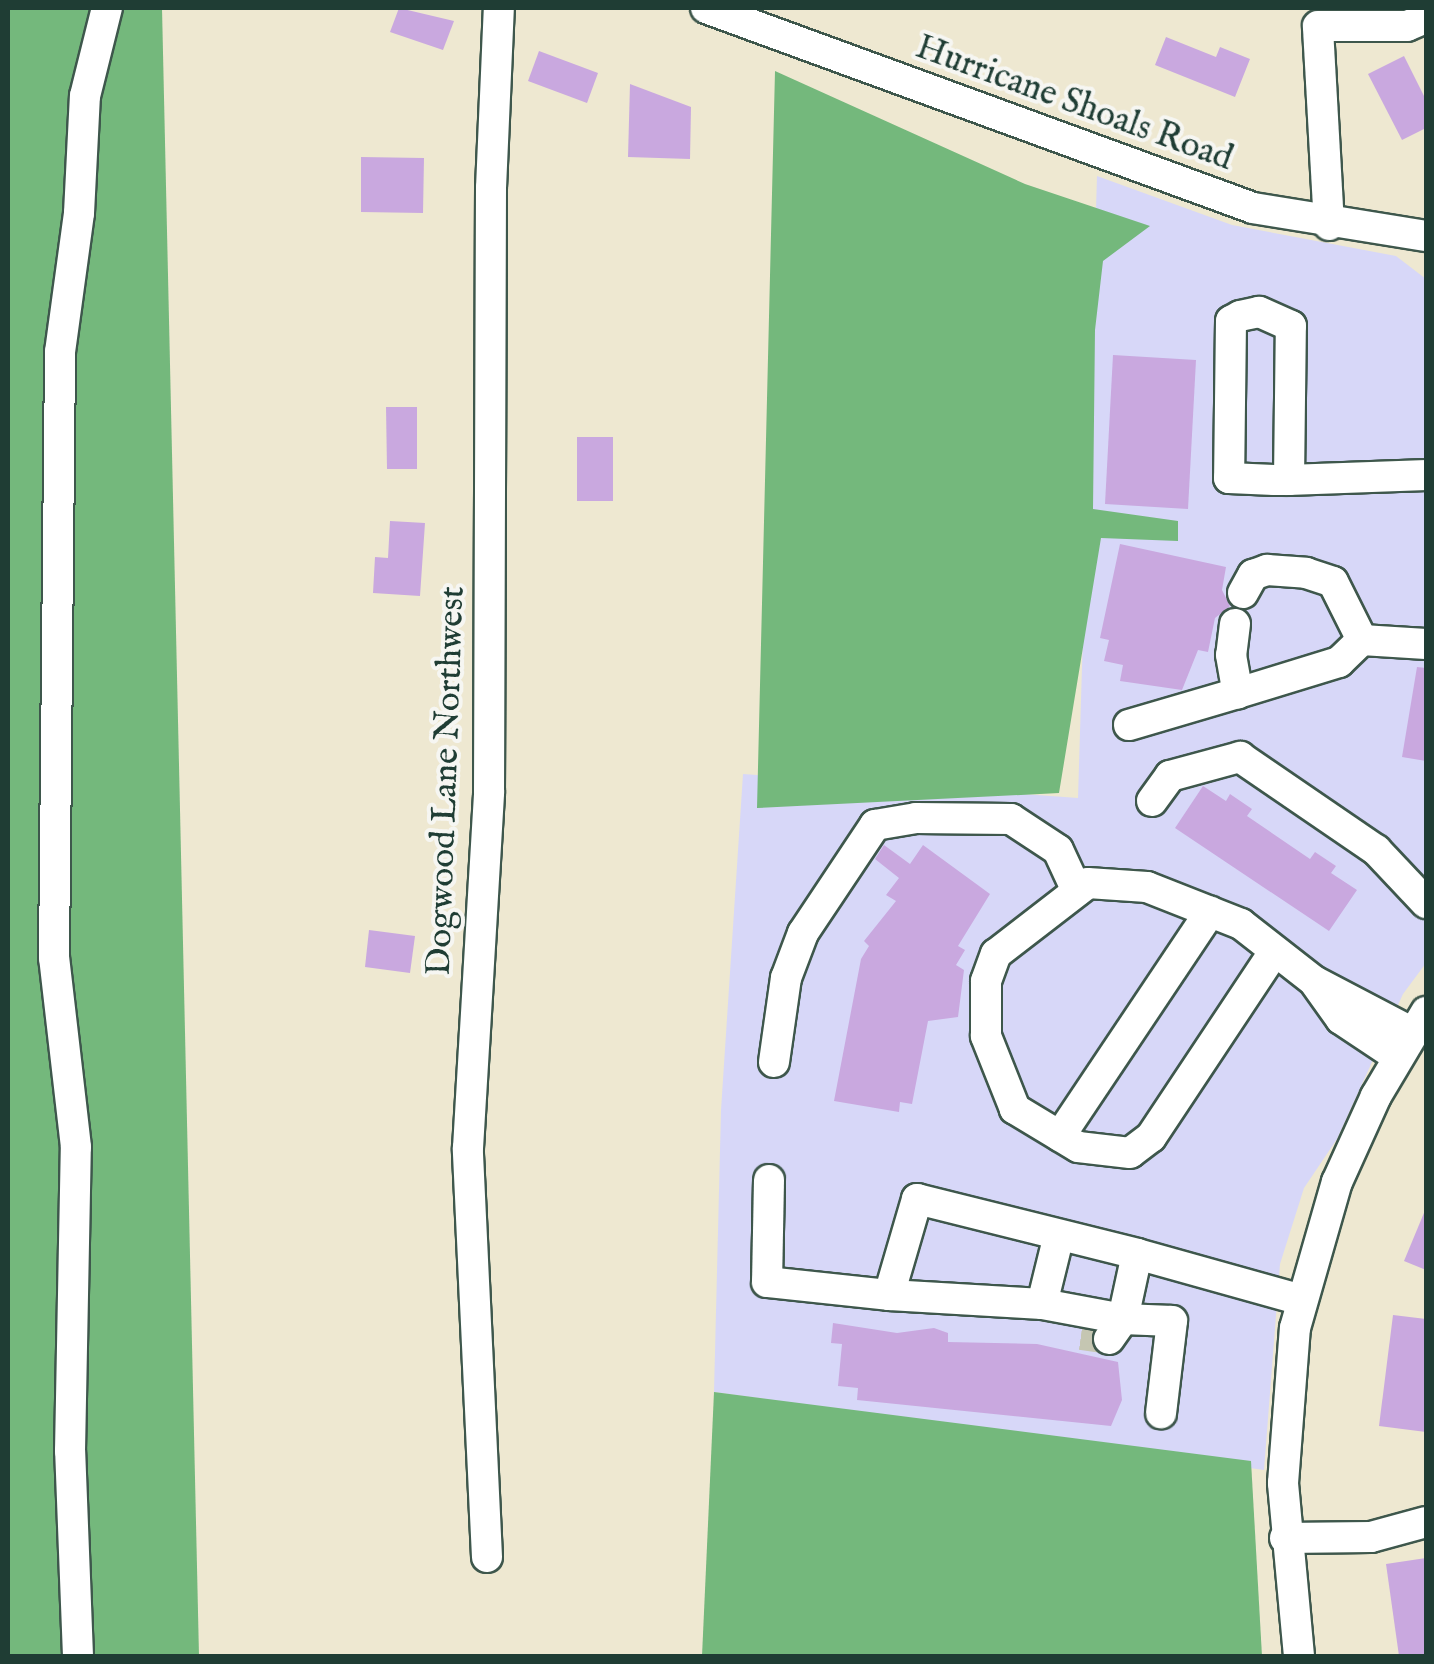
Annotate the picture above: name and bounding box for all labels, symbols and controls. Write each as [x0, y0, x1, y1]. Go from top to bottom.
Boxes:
street label: Hurricane Shoals Road [910, 27, 1238, 181]
street label: Dogwood Lane Northwest [419, 585, 475, 977]

